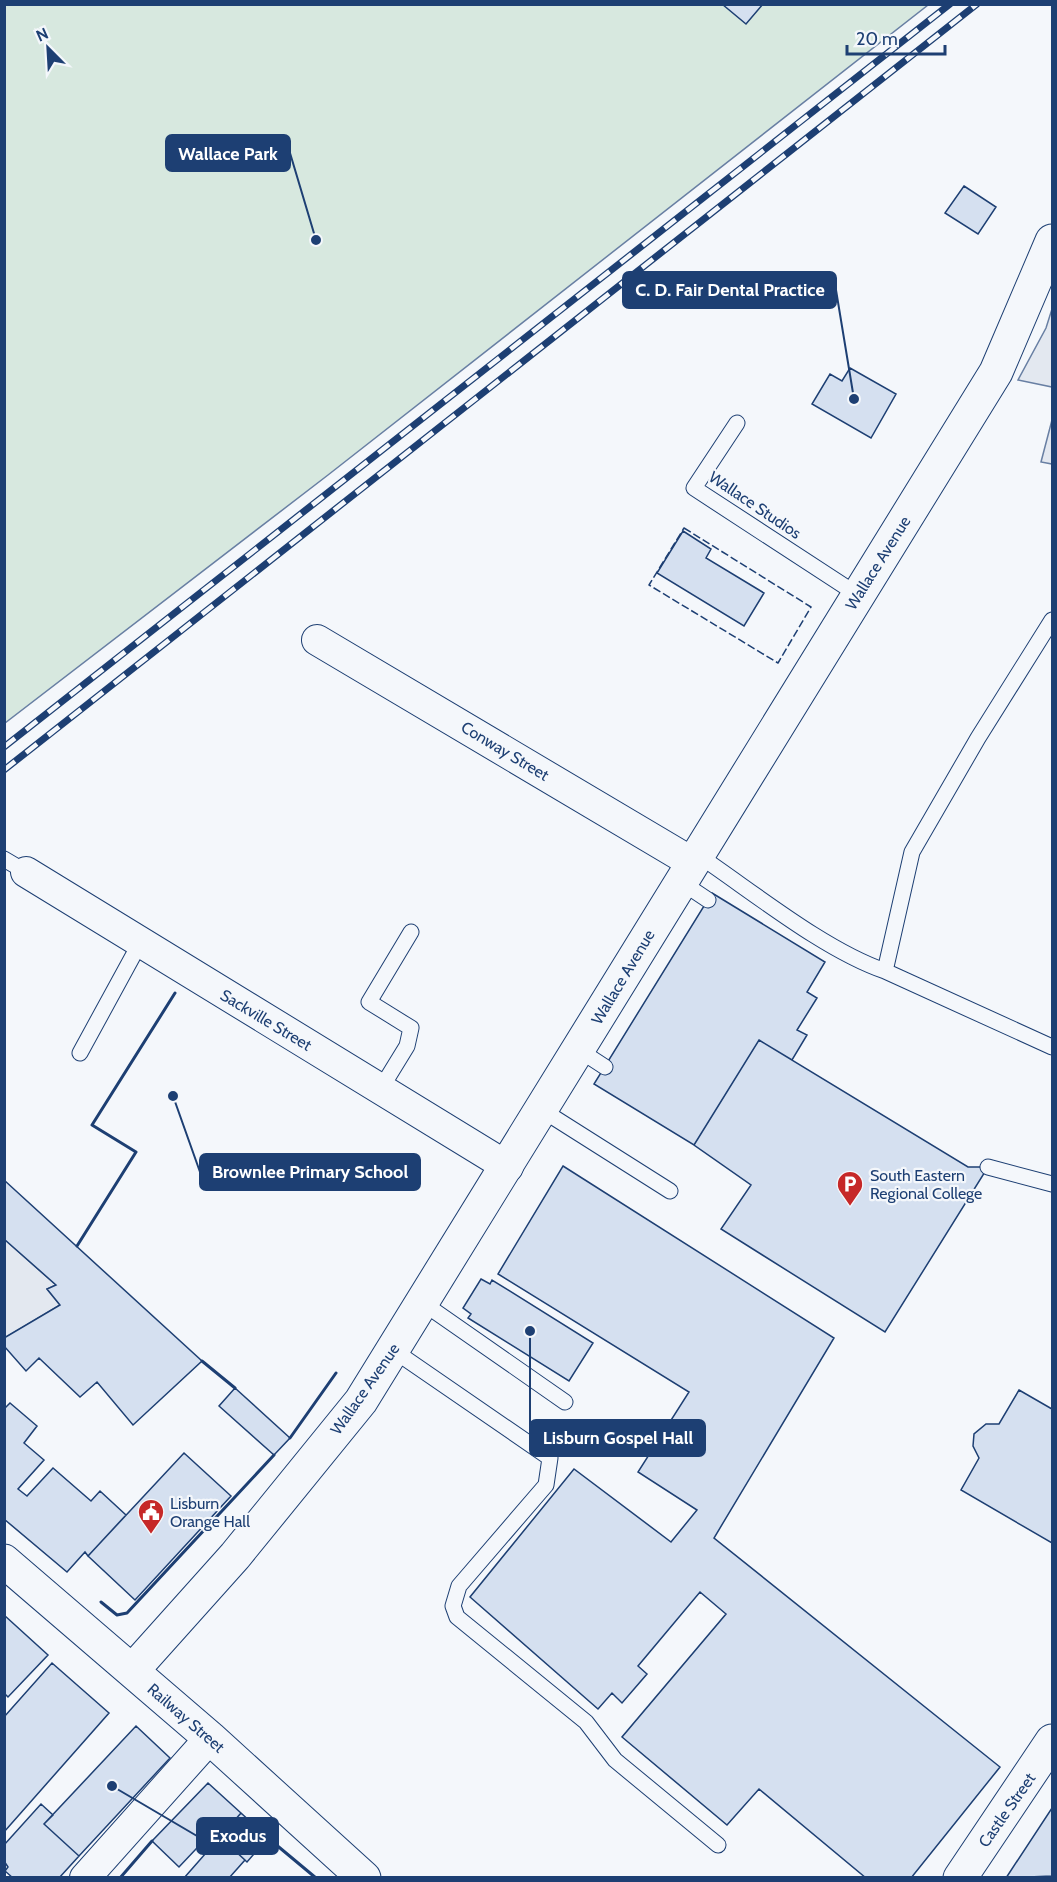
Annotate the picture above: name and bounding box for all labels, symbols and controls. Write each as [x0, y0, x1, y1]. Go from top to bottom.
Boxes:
north arrow [18, 18, 78, 78]
scale bar [847, 18, 944, 56]
text: N [33, 24, 51, 46]
text: 20 m [856, 28, 898, 50]
callout: Wallace Park [166, 135, 290, 171]
text: Wallace Park [178, 143, 278, 165]
callout: C. D. Fair Dental Practice [623, 272, 836, 308]
text: C. D. Fair Dental Practice [635, 279, 825, 301]
street label: Wallace Studios [705, 467, 805, 543]
street label: Wallace Avenue [842, 513, 914, 613]
street label: Conway Street [458, 717, 553, 785]
street label: Wallace Avenue [587, 926, 659, 1028]
street label: Sackville Street [217, 985, 316, 1055]
callout: Brownlee Primary School [200, 1154, 420, 1190]
text: Brownlee Primary School [212, 1161, 408, 1183]
place label: South Eastern Regional College [870, 1166, 982, 1203]
parking icon: South Eastern Regional College [835, 1169, 865, 1207]
street label: Wallace Avenue [327, 1340, 403, 1438]
callout: Lisburn Gospel Hall [530, 1420, 705, 1456]
text: Lisburn Gospel Hall [543, 1427, 694, 1449]
place label: Lisburn Orange Hall [170, 1494, 250, 1531]
public building icon: Lisburn Orange Hall [136, 1497, 166, 1535]
street label: Railway Street [144, 1679, 229, 1757]
street label: Castle Street [975, 1769, 1040, 1851]
callout: Exodus [197, 1818, 278, 1854]
text: Exodus [210, 1825, 267, 1847]

